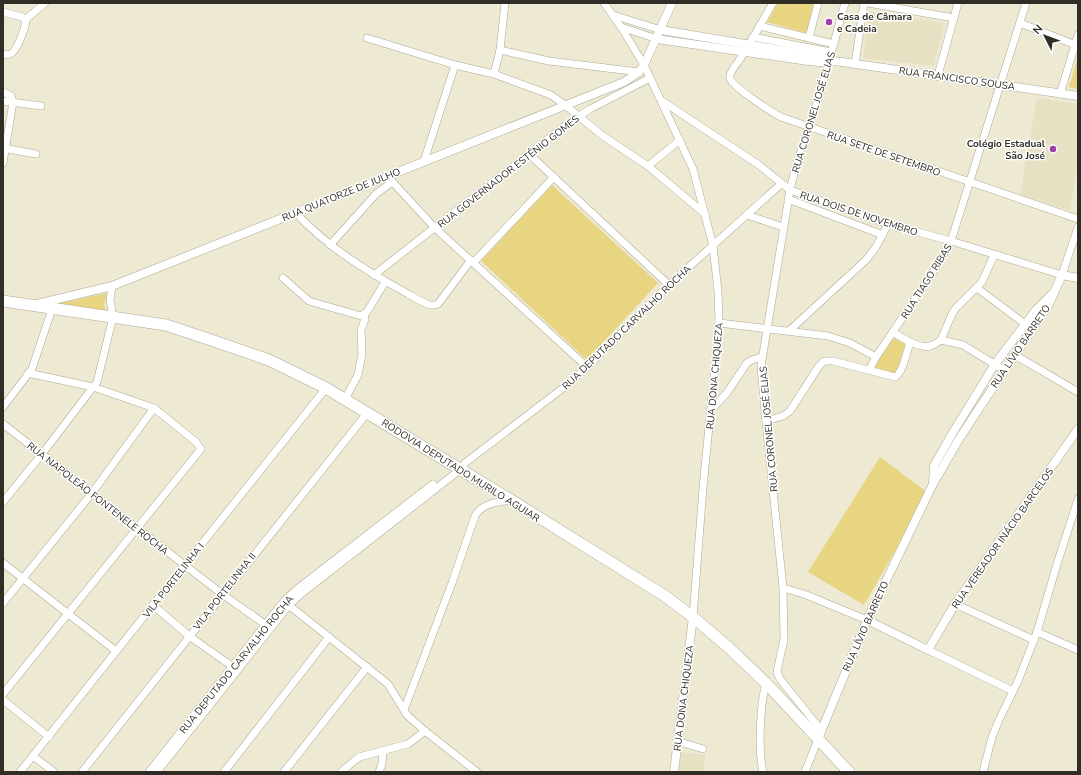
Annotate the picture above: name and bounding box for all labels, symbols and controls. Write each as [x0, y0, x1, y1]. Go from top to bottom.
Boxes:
place label: Casa de Câmara e Cadeia [837, 10, 912, 36]
north arrow [1025, 16, 1065, 56]
marker: Casa de Câmara e Cadeia [824, 17, 834, 27]
text: N [1030, 22, 1046, 38]
street label: RUA CORONEL JOSÉ ELIAS [789, 50, 839, 175]
street label: RUA FRANCISCO SOUSA [898, 64, 1017, 94]
street label: RUA GOVERNADOR ESTÊNIO GOMES [435, 112, 582, 232]
street label: RUA SETE DE SETEMBRO [825, 128, 943, 180]
place label: Colégio Estadual São José [967, 137, 1046, 163]
marker: Colégio Estadual São José [1048, 144, 1058, 154]
street label: RUA QUATORZE DE JULHO [280, 165, 403, 225]
street label: RUA DOIS DE NOVEMBRO [798, 188, 920, 240]
street label: RUA TIAGO RIBAS [898, 241, 956, 322]
street label: RUA DEPUTADO CARVALHO ROCHA [559, 262, 695, 393]
street label: RUA LÍVIO BARRETO [988, 302, 1054, 391]
street label: RUA DONA CHIQUEZA [703, 322, 727, 430]
street label: RUA CORONEL JOSÉ ELIAS [757, 365, 781, 492]
street label: RODOVIA DEPUTADO MURILO AGUIAR [379, 416, 543, 526]
street label: RUA NAPOLEÃO FONTENELE ROCHA [24, 439, 172, 559]
street label: RUA VEREADOR INÁCIO BARCELOS [949, 465, 1057, 612]
street label: VILA PORTELINHA I [139, 540, 208, 622]
street label: VILA PORTELINHA II [189, 550, 259, 634]
street label: RUA LÍVIO BARRETO [840, 579, 892, 674]
street label: RUA DEPUTADO CARVALHO ROCHA [177, 592, 297, 737]
street label: RUA DONA CHIQUEZA [671, 644, 698, 752]

